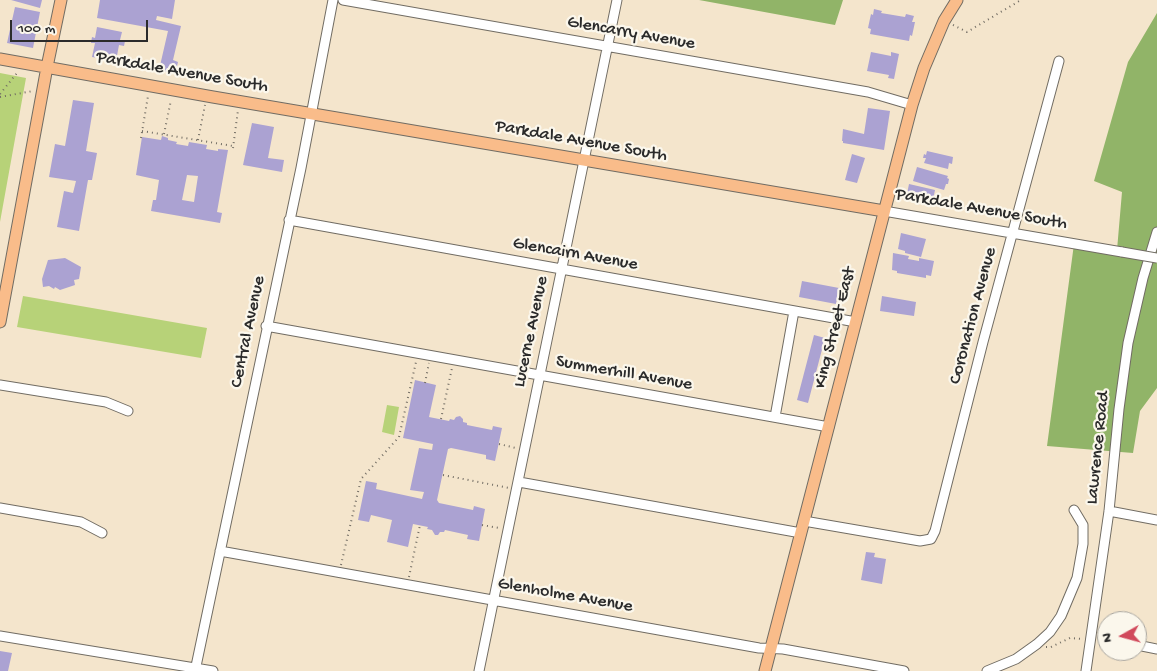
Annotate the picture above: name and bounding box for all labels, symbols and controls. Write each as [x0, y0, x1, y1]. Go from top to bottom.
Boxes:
scale bar [12, 10, 150, 42]
street label: Glencarry Avenue [565, 12, 697, 56]
text: 100 m [18, 20, 55, 38]
street label: Parkdale Avenue South [94, 47, 270, 99]
street label: Parkdale Avenue South [493, 116, 669, 168]
street label: Parkdale Avenue South [893, 184, 1069, 236]
street label: Glencairn Avenue [511, 233, 639, 277]
street label: Coronation Avenue [945, 245, 1003, 387]
street label: King Street East [810, 265, 862, 391]
street label: Central Avenue [227, 274, 271, 390]
street label: Lucerne Avenue [510, 274, 554, 390]
street label: Summerhill Avenue [554, 351, 694, 397]
street label: Lawrence Road [1082, 390, 1116, 506]
street label: Glenholme Avenue [496, 574, 634, 618]
north arrow [1097, 611, 1147, 661]
text: N [1099, 632, 1117, 643]

